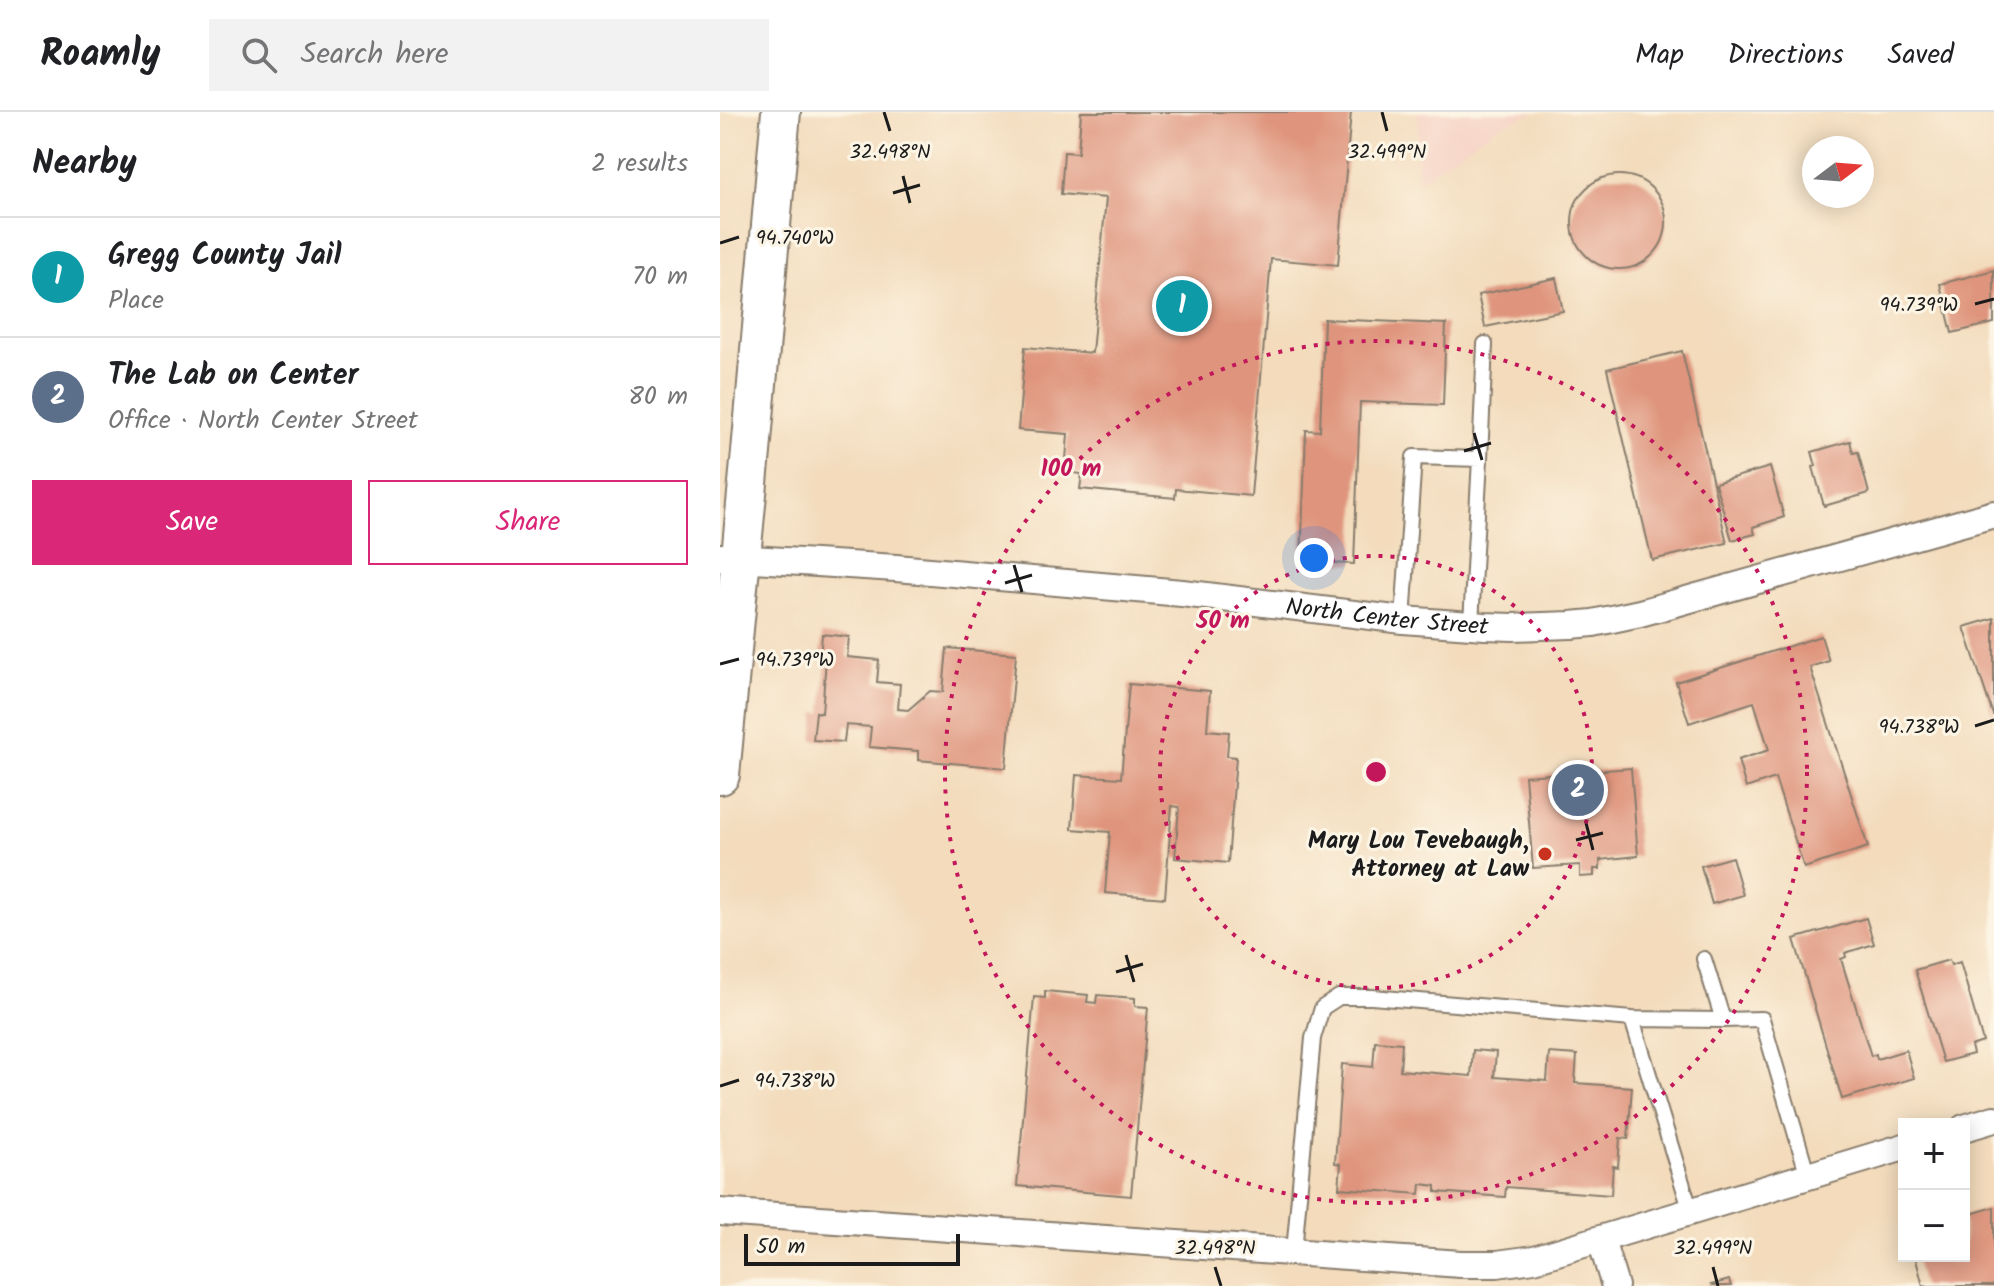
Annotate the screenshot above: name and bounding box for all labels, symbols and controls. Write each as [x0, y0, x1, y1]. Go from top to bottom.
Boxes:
search box [209, 19, 769, 91]
text: Roamly [40, 25, 161, 85]
text: Search here [301, 31, 448, 79]
icon: search [237, 33, 281, 77]
text: Map [1635, 33, 1684, 78]
text: Directions [1728, 33, 1844, 78]
text: Saved [1888, 33, 1954, 78]
north arrow [1802, 136, 1874, 208]
text: Nearby [32, 137, 137, 191]
text: 32.498°N [850, 137, 930, 169]
text: 32.499°N [1348, 137, 1426, 169]
text: 2 results [591, 143, 688, 185]
text: 94.740°W [756, 223, 834, 255]
text: Gregg County Jail [108, 232, 342, 280]
text: 1 [54, 256, 62, 298]
text: 70 m [632, 256, 688, 298]
pin: 1 [1156, 276, 1208, 336]
text: Place [108, 280, 164, 322]
text: 94.739°W [1880, 290, 1958, 322]
text: The Lab on Center [108, 352, 358, 400]
text: 2 [50, 376, 66, 418]
text: 80 m [628, 376, 688, 418]
text: Office · North Center Street [108, 400, 418, 442]
text: 100 m [1041, 450, 1101, 489]
button: Save [32, 480, 352, 565]
button: Share [368, 480, 688, 565]
your location [1294, 538, 1334, 578]
street label: North Center Street [1284, 588, 1490, 647]
text: 50 m [1195, 602, 1250, 641]
text: 94.739°W [756, 645, 834, 677]
text: 94.738°W [1879, 712, 1959, 744]
centre of rings [1362, 758, 1390, 786]
pin: 2 [1552, 760, 1604, 820]
place label: Mary Lou Tevebaugh, Attorney at Law [1308, 822, 1530, 889]
marker: Mary Lou Tevebaugh, Attorney at Law [1536, 845, 1554, 863]
text: 94.738°W [755, 1066, 835, 1098]
map controls [1898, 1118, 1970, 1262]
button: + [1898, 1118, 1970, 1190]
button: − [1898, 1190, 1970, 1262]
scale bar [744, 1230, 960, 1266]
text: 50 m [756, 1230, 805, 1265]
text: 32.498°N [1175, 1233, 1255, 1265]
text: 32.499°N [1674, 1233, 1752, 1265]

